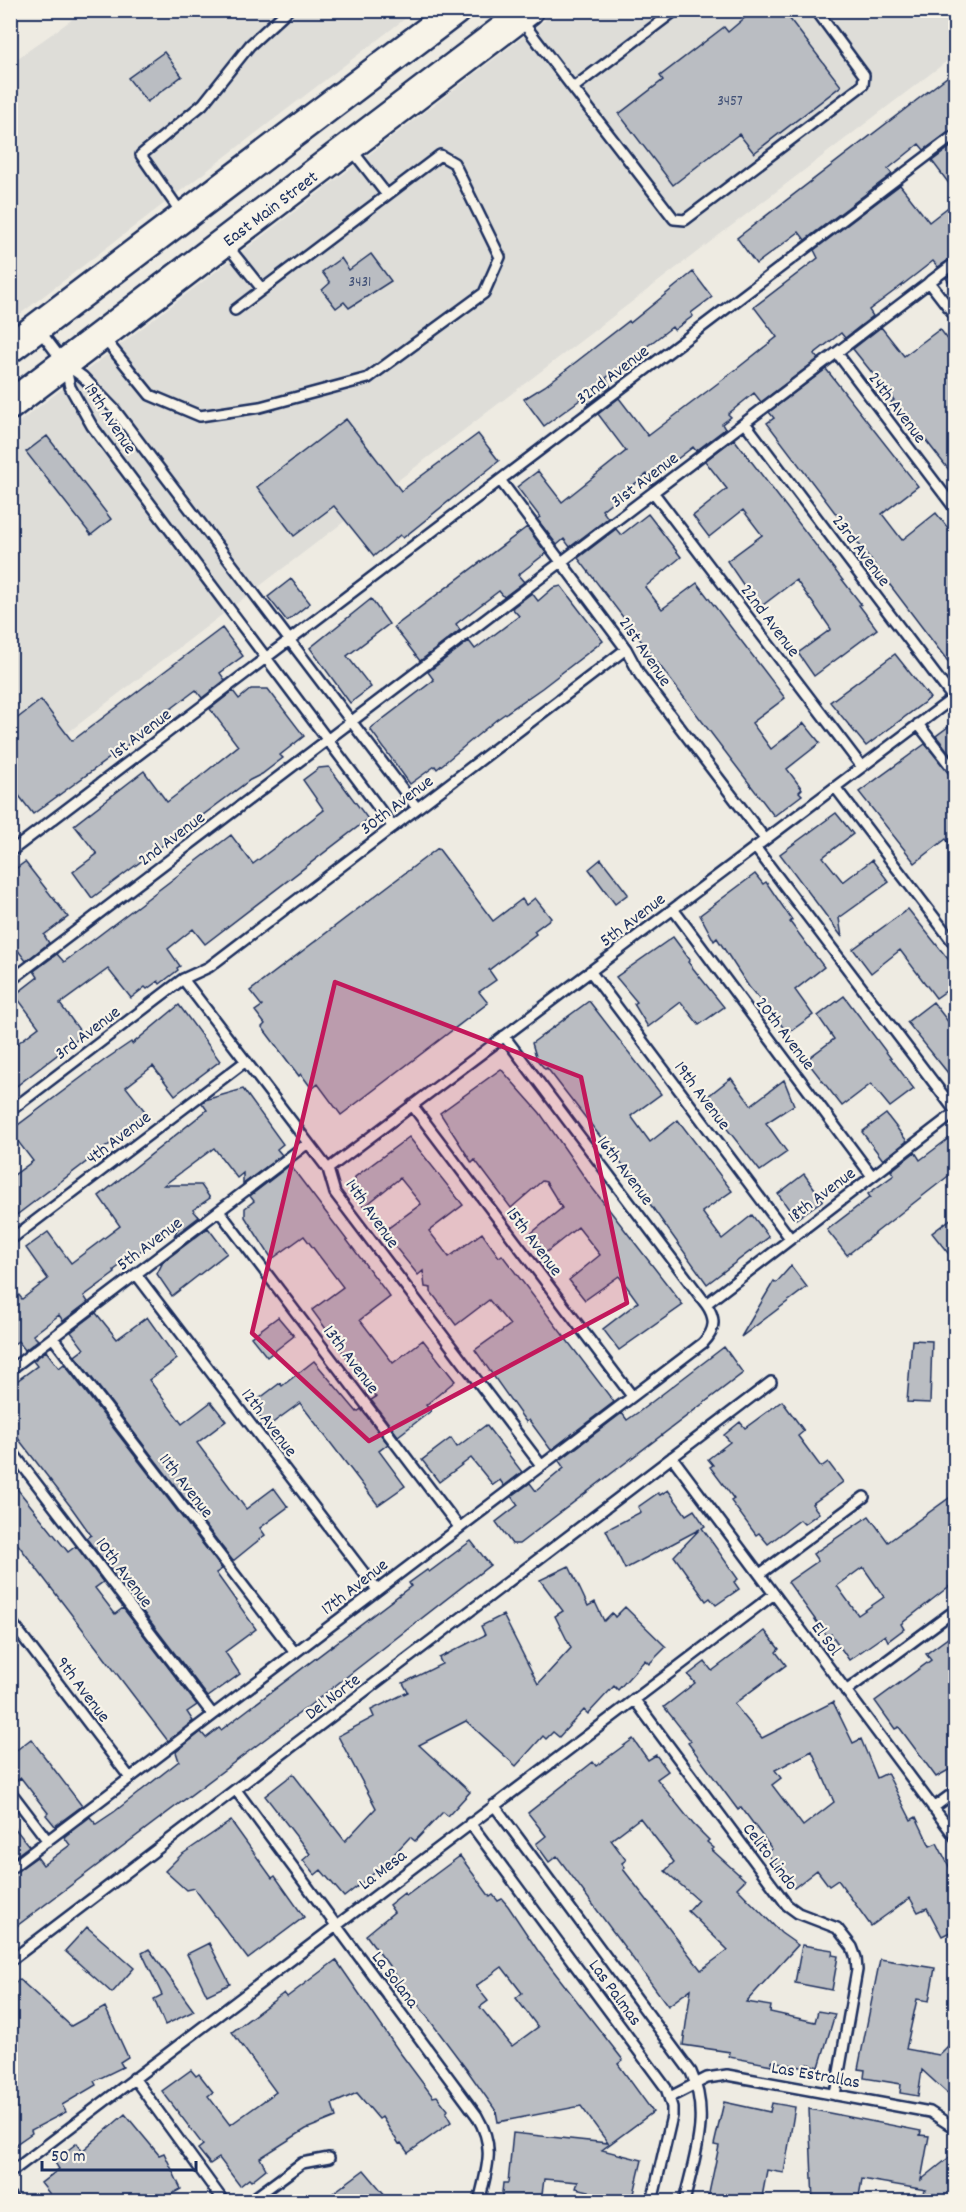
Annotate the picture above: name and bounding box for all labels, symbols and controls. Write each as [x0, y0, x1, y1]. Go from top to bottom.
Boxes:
house number: 3457 [717, 91, 743, 113]
street label: East Main Street [219, 166, 325, 254]
house number: 3431 [349, 272, 371, 294]
street label: 32nd Avenue [572, 340, 655, 412]
street label: 24th Avenue [861, 368, 931, 449]
street label: 19th Avenue [77, 379, 141, 460]
street label: 31st Avenue [606, 447, 685, 515]
street label: 23rd Avenue [825, 510, 895, 593]
street label: 22nd Avenue [733, 580, 805, 663]
street label: 21st Avenue [611, 612, 677, 692]
street label: 1st Avenue [105, 703, 178, 767]
street label: 30th Avenue [356, 770, 439, 842]
street label: 2nd Avenue [134, 806, 211, 873]
street label: 5th Avenue [595, 888, 672, 954]
street label: 20th Avenue [748, 993, 820, 1076]
street label: 3rd Avenue [50, 1001, 127, 1067]
street label: 19th Avenue [667, 1057, 735, 1136]
street label: 4th Avenue [82, 1106, 157, 1172]
street label: 16th Avenue [590, 1132, 658, 1211]
street label: 18th Avenue [783, 1162, 862, 1230]
street label: 14th Avenue [338, 1175, 404, 1254]
street label: 15th Avenue [499, 1203, 567, 1282]
street label: 5th Avenue [112, 1212, 189, 1278]
street label: 13th Avenue [316, 1321, 384, 1400]
street label: 12th Avenue [234, 1384, 302, 1463]
street label: 11th Avenue [152, 1449, 218, 1524]
street label: 10th Avenue [88, 1533, 158, 1614]
street label: 17th Avenue [317, 1554, 394, 1622]
street label: El Sol [804, 1617, 846, 1662]
street label: 9th Avenue [49, 1652, 115, 1729]
street label: Del Norte [301, 1669, 367, 1727]
street label: Celito Lindo [735, 1819, 803, 1896]
street label: La Mesa [354, 1844, 413, 1897]
street label: La Solana [364, 1947, 424, 2015]
street label: Las Palmas [581, 1955, 647, 2032]
street label: Las Estrallas [769, 2056, 862, 2097]
scale bar [42, 2134, 196, 2172]
text: 50 m [51, 2145, 86, 2170]

